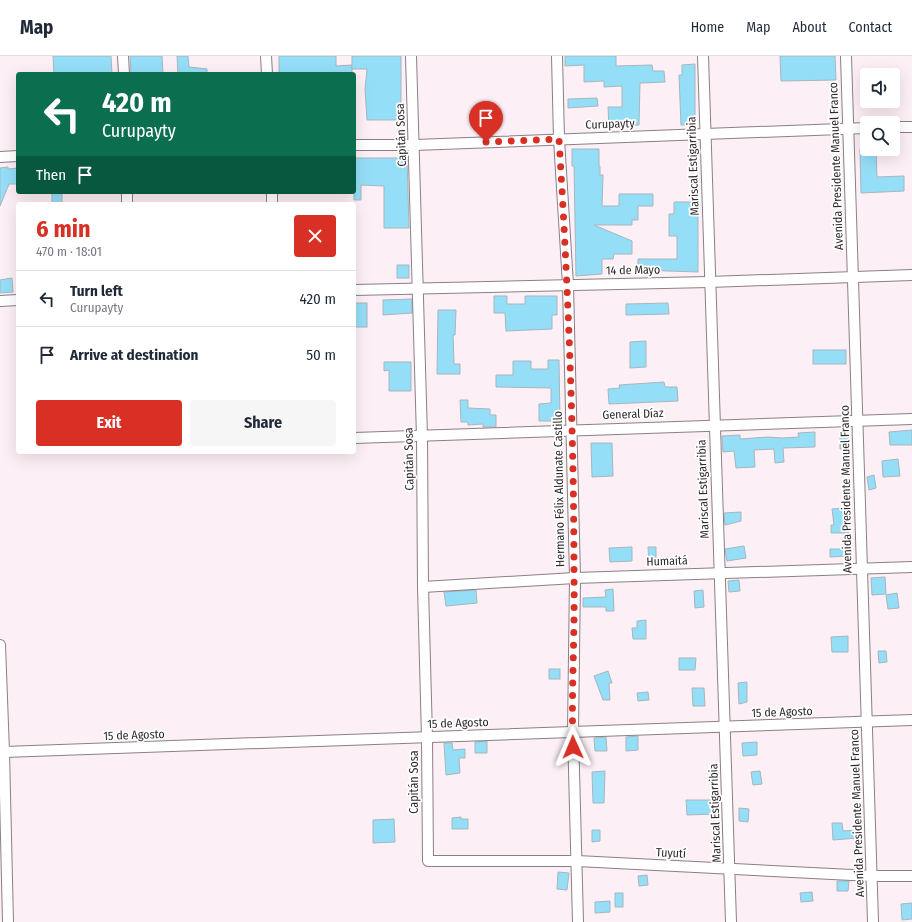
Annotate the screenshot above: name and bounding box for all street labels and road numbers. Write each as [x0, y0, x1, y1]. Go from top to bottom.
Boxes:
street label: Avenida Presidente Manuel Franco [826, 82, 846, 250]
street label: Capitán Sosa [393, 103, 409, 167]
street label: Curupayty [585, 116, 635, 132]
street label: Mariscal Estigarribia [684, 116, 702, 216]
street label: 14 de Mayo [606, 263, 660, 277]
street label: Avenida Presidente Manuel Franco [838, 405, 854, 573]
street label: General Díaz [602, 406, 664, 422]
street label: Hermano Félix Aldunate Castillo [551, 411, 567, 567]
street label: Capitán Sosa [401, 427, 417, 491]
street label: Mariscal Estigarribia [694, 439, 712, 539]
street label: Humaitá [646, 553, 688, 569]
street label: 15 de Agosto [751, 704, 813, 720]
street label: 15 de Agosto [427, 715, 489, 731]
street label: 15 de Agosto [103, 727, 165, 743]
street label: Avenida Presidente Manuel Franco [847, 729, 867, 897]
street label: Capitán Sosa [407, 750, 421, 814]
street label: Mariscal Estigarribia [706, 763, 724, 863]
street label: Tuyutí [656, 845, 686, 861]

